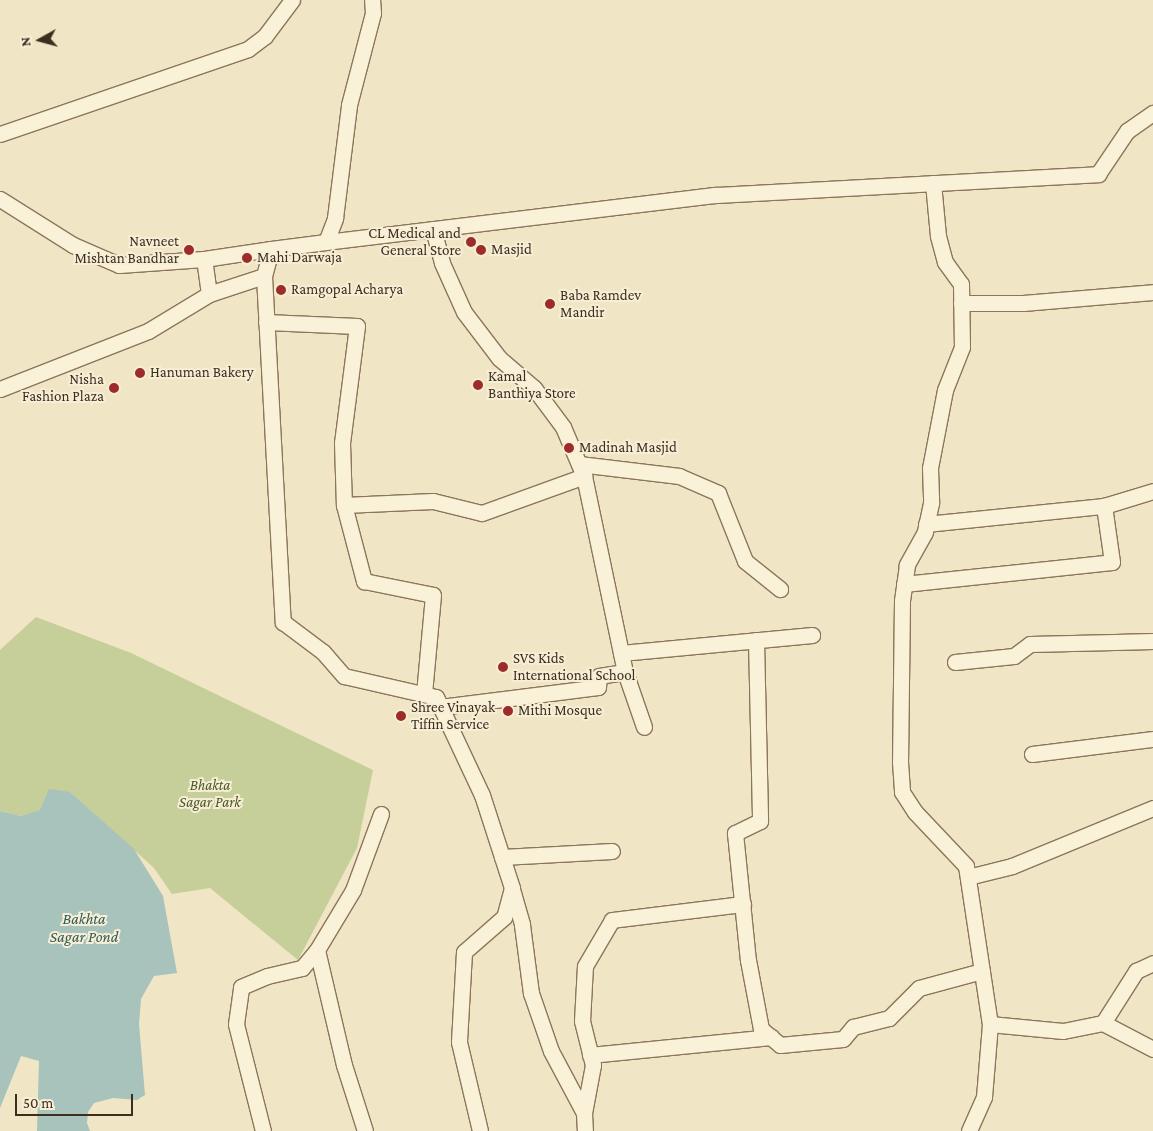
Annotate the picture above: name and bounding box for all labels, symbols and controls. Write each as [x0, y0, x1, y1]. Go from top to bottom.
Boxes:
north arrow [15, 15, 65, 65]
text: N [17, 36, 34, 48]
place label: CL Medical and General Store [368, 224, 461, 259]
place label: Navneet Mishtan Bandhar [75, 232, 179, 267]
marker: CL Medical and General Store [465, 236, 477, 248]
place label: Masjid [491, 241, 532, 259]
marker: Navneet Mishtan Bandhar [183, 244, 195, 256]
marker: Masjid [475, 244, 487, 256]
place label: Mahi Darwaja [257, 249, 342, 267]
marker: Mahi Darwaja [241, 252, 253, 264]
place label: Ramgopal Acharya [291, 281, 403, 299]
marker: Ramgopal Acharya [275, 284, 287, 296]
place label: Baba Ramdev Mandir [560, 286, 641, 321]
marker: Baba Ramdev Mandir [544, 298, 556, 310]
place label: Hanuman Bakery [150, 364, 254, 382]
marker: Hanuman Bakery [134, 367, 146, 379]
place label: Kamal Banthiya Store [488, 367, 576, 402]
place label: Nisha Fashion Plaza [22, 370, 104, 405]
marker: Kamal Banthiya Store [472, 379, 484, 391]
marker: Nisha Fashion Plaza [108, 382, 120, 394]
place label: Madinah Masjid [579, 439, 677, 457]
marker: Madinah Masjid [563, 442, 575, 454]
place label: SVS Kids International School [513, 649, 636, 684]
marker: SVS Kids International School [497, 661, 509, 673]
place label: Shree Vinayak Tiffin Service [411, 698, 495, 733]
place label: Mithi Mosque [518, 702, 602, 720]
marker: Mithi Mosque [502, 705, 514, 717]
marker: Shree Vinayak Tiffin Service [395, 710, 407, 722]
park label: Bhakta Sagar Park [179, 776, 241, 811]
water label: Bakhta Sagar Pond [50, 909, 118, 947]
scale bar [18, 1084, 135, 1116]
text: 50 m [23, 1095, 53, 1111]

